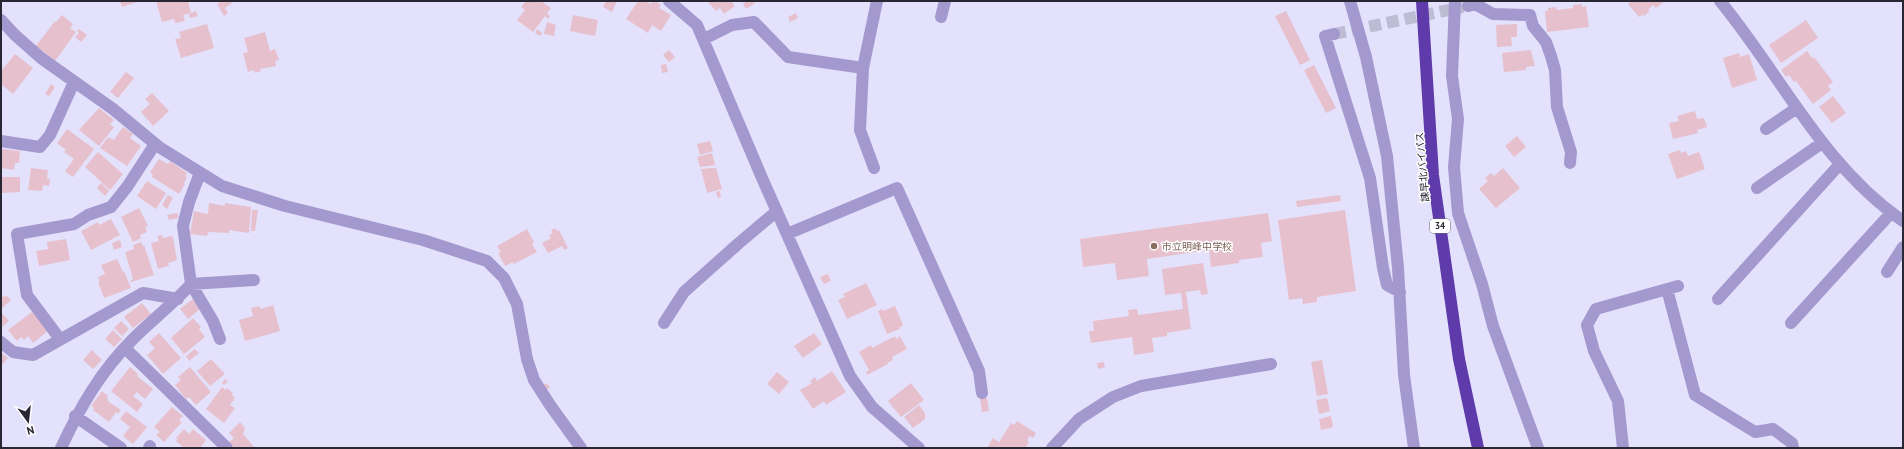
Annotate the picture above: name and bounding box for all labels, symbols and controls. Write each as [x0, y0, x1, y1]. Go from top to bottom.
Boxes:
street label: 諫早北バイパス [1413, 132, 1432, 202]
road number: 34 [1430, 219, 1450, 233]
place label: 市立明峰中学校 [1162, 240, 1232, 253]
marker: 市立明峰中学校 [1149, 241, 1159, 251]
north arrow [8, 401, 48, 441]
text: N [25, 423, 36, 438]

